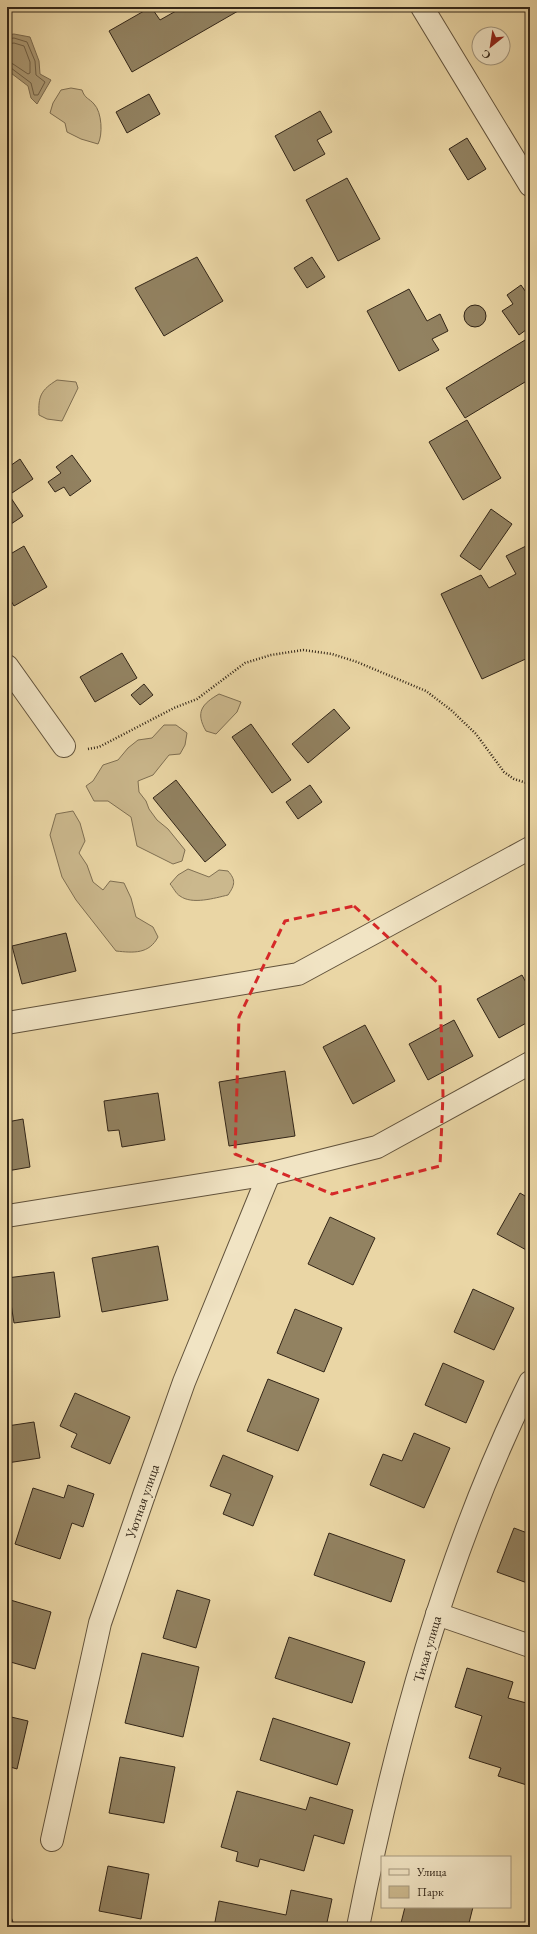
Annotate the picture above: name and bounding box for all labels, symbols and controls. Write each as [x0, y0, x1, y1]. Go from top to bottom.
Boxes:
north arrow [471, 26, 511, 66]
text: С [479, 47, 493, 63]
street label: Уютная улица [121, 1461, 163, 1541]
street label: Тихая улица [409, 1613, 445, 1684]
legend [381, 1856, 511, 1908]
text: Улица [416, 1864, 447, 1880]
text: Парк [417, 1884, 444, 1900]

